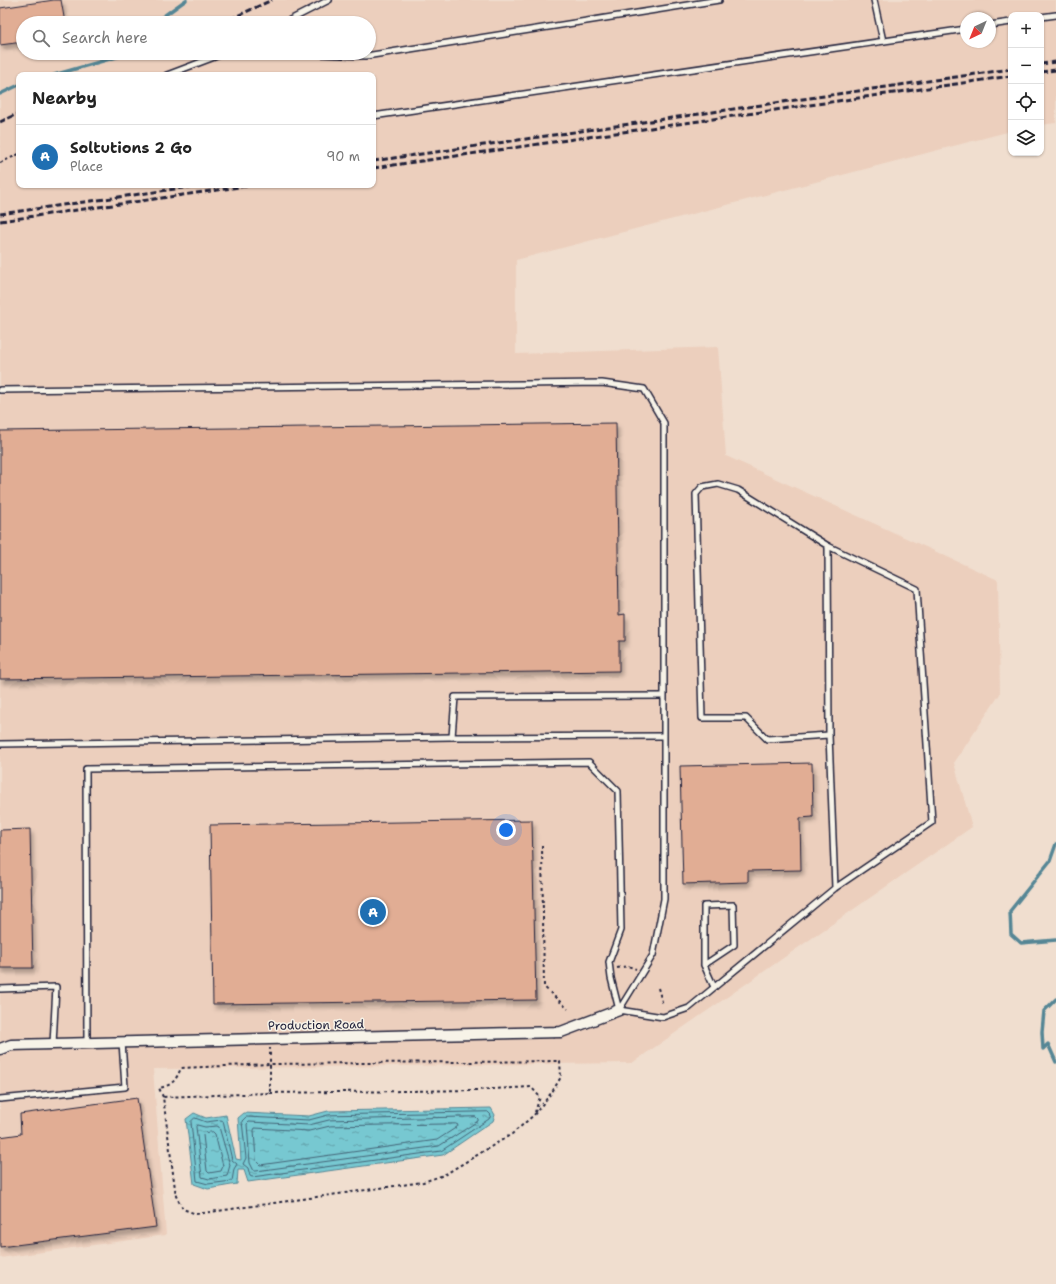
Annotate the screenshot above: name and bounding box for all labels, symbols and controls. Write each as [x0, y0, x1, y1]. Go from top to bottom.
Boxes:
north arrow [960, 12, 996, 48]
map controls [1008, 12, 1044, 156]
button: + [1008, 12, 1044, 48]
search box [16, 16, 376, 60]
icon: search [30, 27, 52, 49]
text: Search here [62, 28, 148, 48]
button: − [1008, 48, 1044, 84]
button: locate [1008, 84, 1044, 120]
text: Nearby [32, 87, 97, 109]
button: layers [1008, 120, 1044, 156]
text: Soltutions 2 Go [70, 138, 192, 158]
text: A [40, 148, 50, 165]
text: 90 m [326, 148, 360, 165]
text: Place [70, 158, 103, 175]
your location [496, 820, 516, 840]
pin: A [360, 897, 386, 927]
street label: Production Road [268, 1016, 365, 1034]

